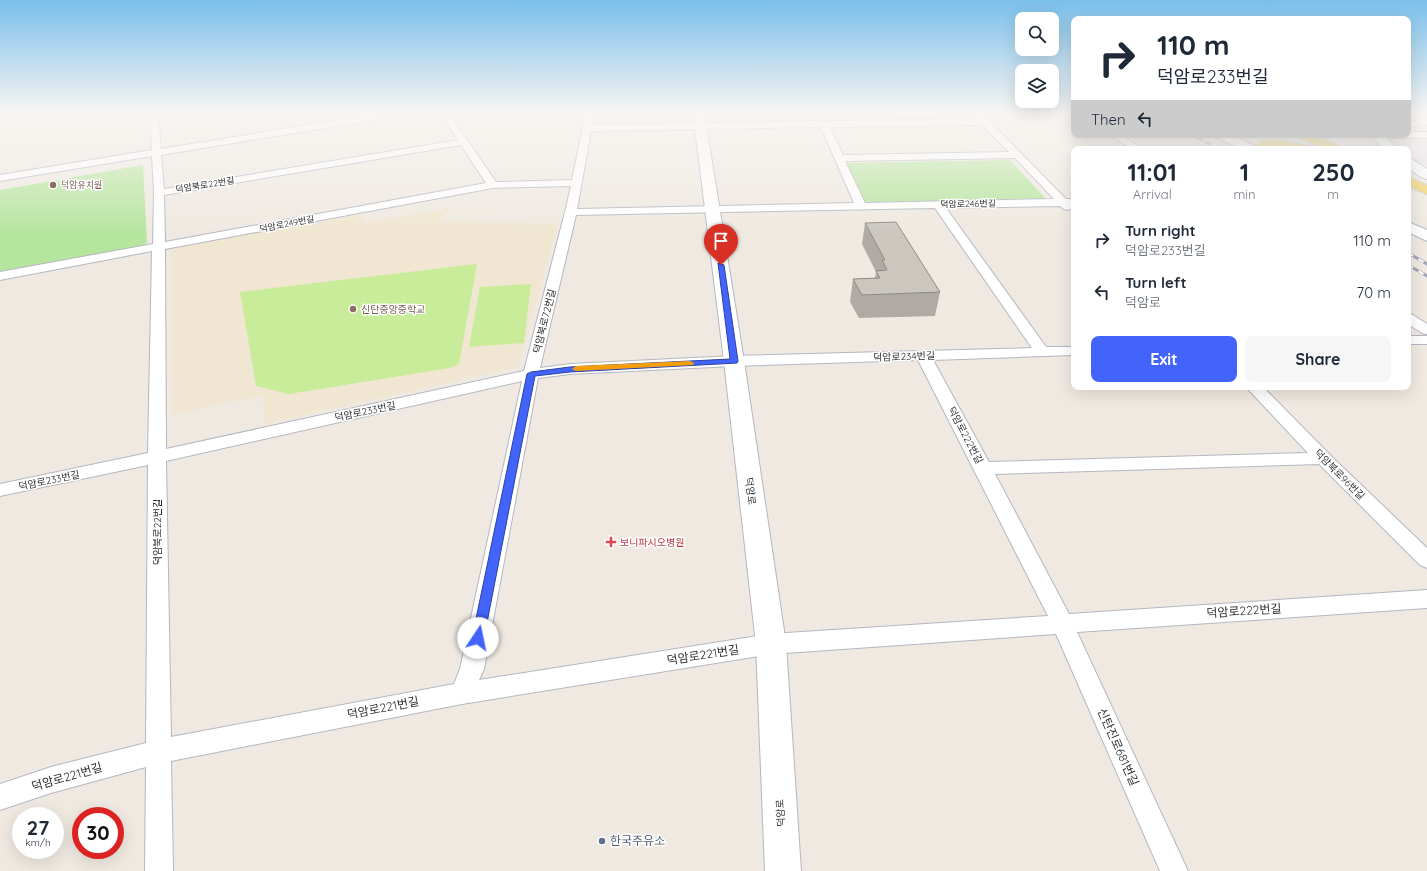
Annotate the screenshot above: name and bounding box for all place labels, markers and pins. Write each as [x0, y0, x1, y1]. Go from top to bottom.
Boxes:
place label: 덕암유치원 [61, 179, 102, 190]
marker: 덕암유치원 [48, 180, 58, 190]
pin [704, 224, 738, 265]
place label: 신탄중앙중학교 [361, 303, 425, 316]
marker: 신탄중앙중학교 [348, 304, 358, 314]
marker: 보니파시오병원 [605, 536, 617, 548]
place label: 보니파시오병원 [620, 536, 684, 549]
place label: 한국주유소 [610, 833, 665, 848]
marker: 한국주유소 [597, 836, 607, 846]

